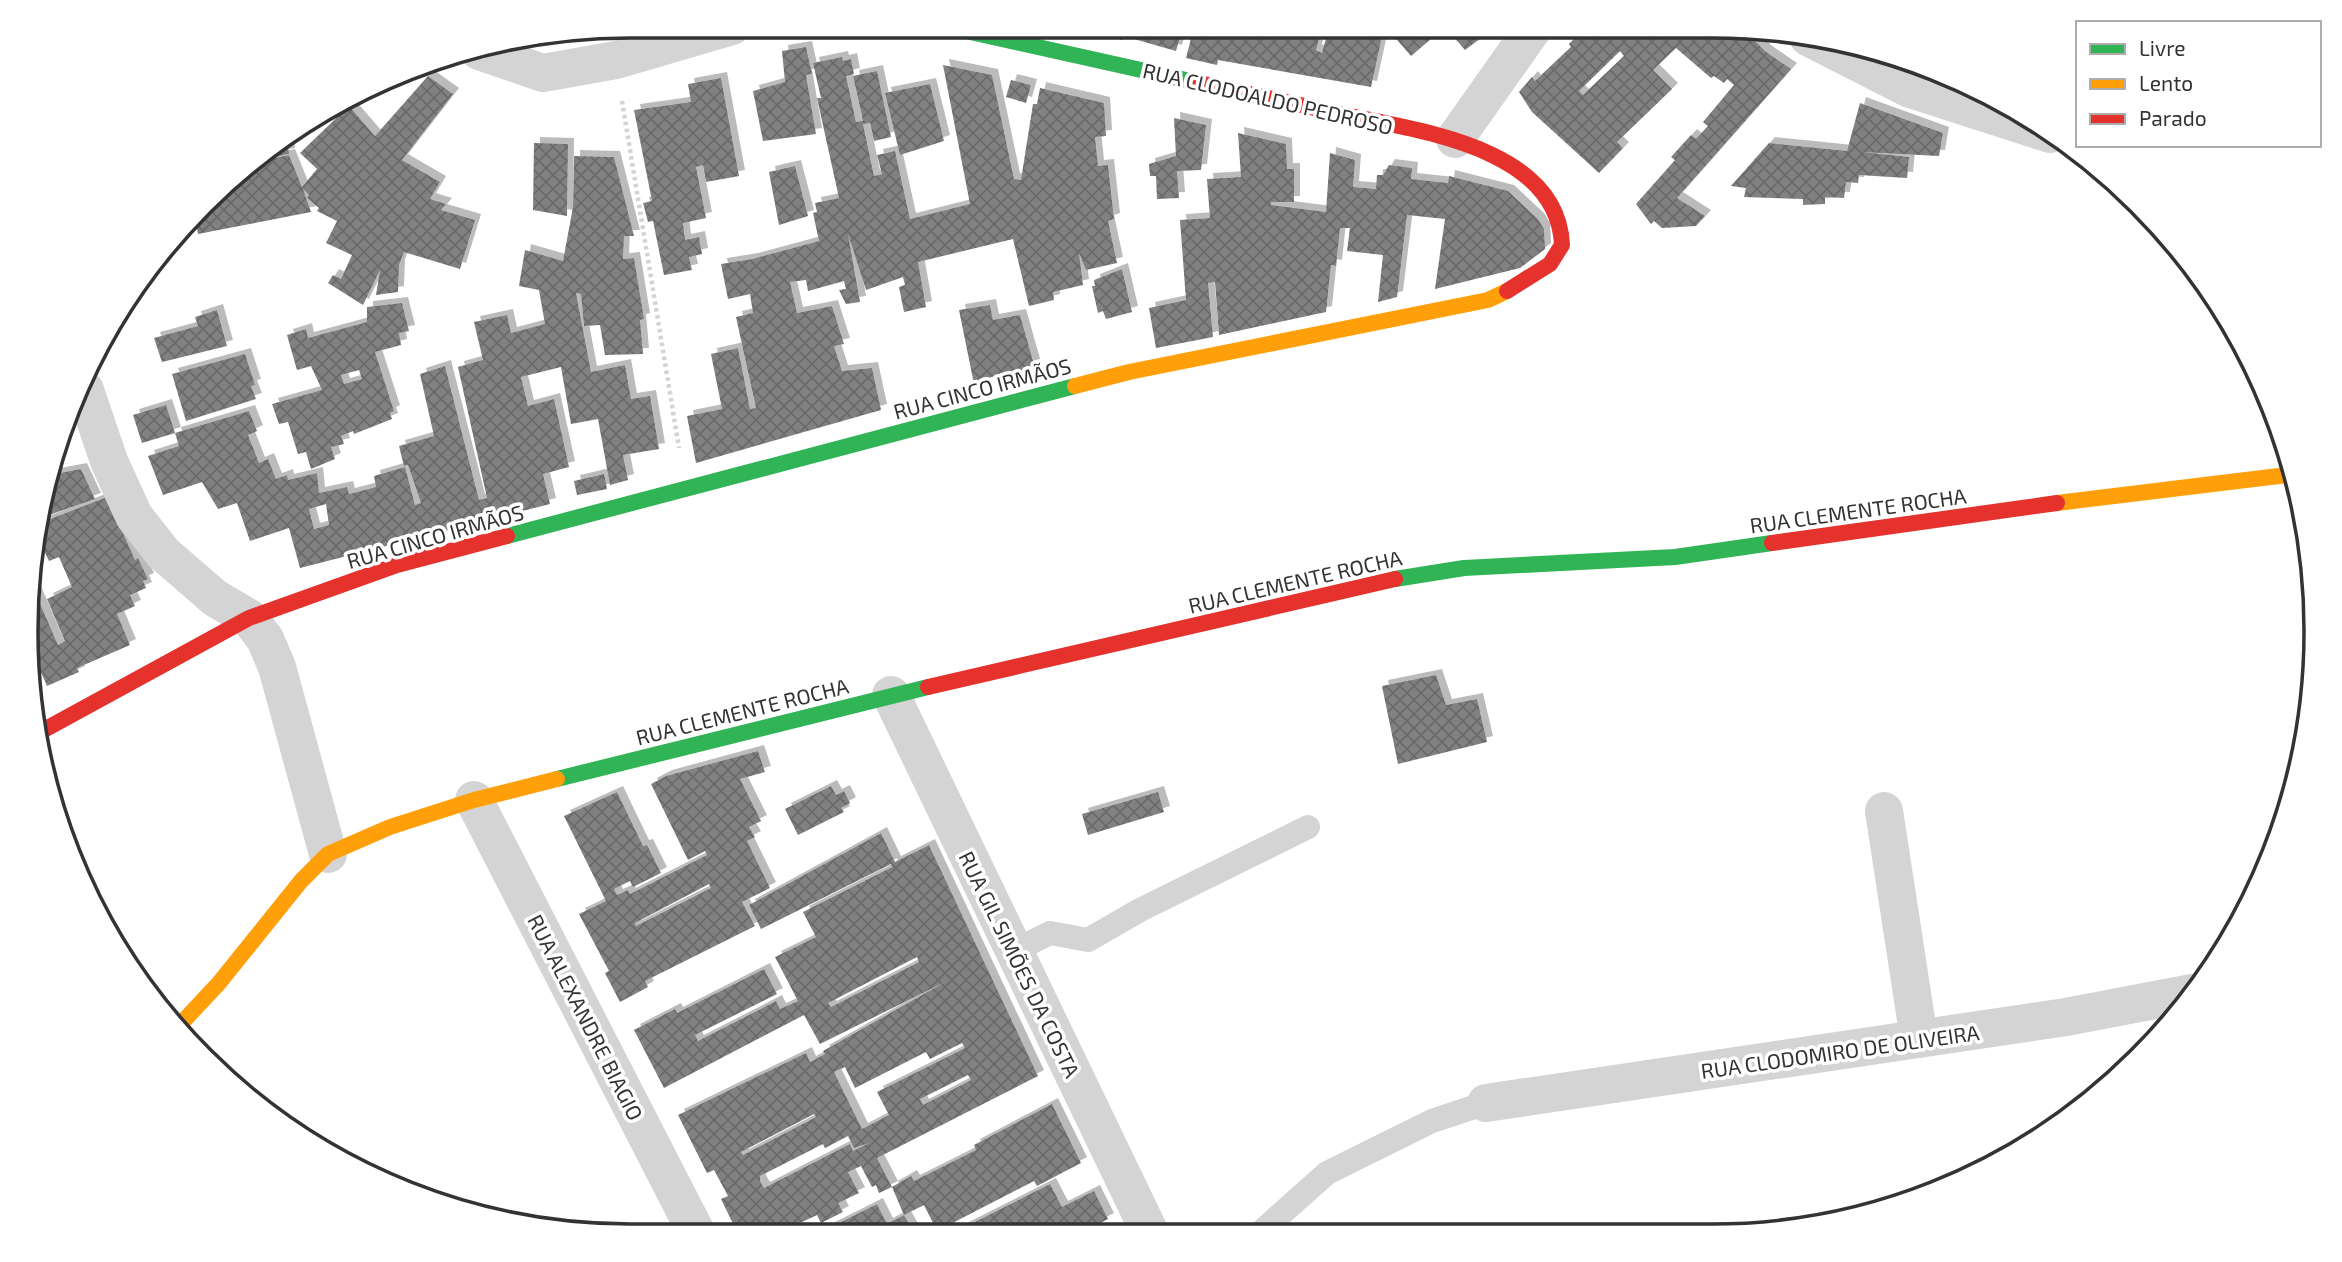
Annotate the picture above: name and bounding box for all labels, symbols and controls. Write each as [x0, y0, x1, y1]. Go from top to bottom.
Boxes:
legend [2076, 21, 2321, 147]
text: Livre [2139, 35, 2186, 60]
street label: RUA CLODOALDO PEDROSO [1141, 57, 1395, 139]
text: Lento [2139, 70, 2193, 95]
text: Parado [2139, 105, 2207, 130]
street label: RUA CINCO IRMÃOS [891, 352, 1073, 424]
street label: RUA CLEMENTE ROCHA [1748, 482, 1968, 538]
street label: RUA CINCO IRMÃOS [344, 499, 526, 573]
street label: RUA CLEMENTE ROCHA [1186, 544, 1404, 618]
street label: RUA CLEMENTE ROCHA [633, 672, 851, 750]
street label: RUA GIL SIMÕES DA COSTA [954, 847, 1086, 1081]
street label: RUA ALEXANDRE BIAGIO [523, 910, 649, 1124]
street label: RUA CLODOMIRO DE OLIVEIRA [1699, 1019, 1981, 1083]

